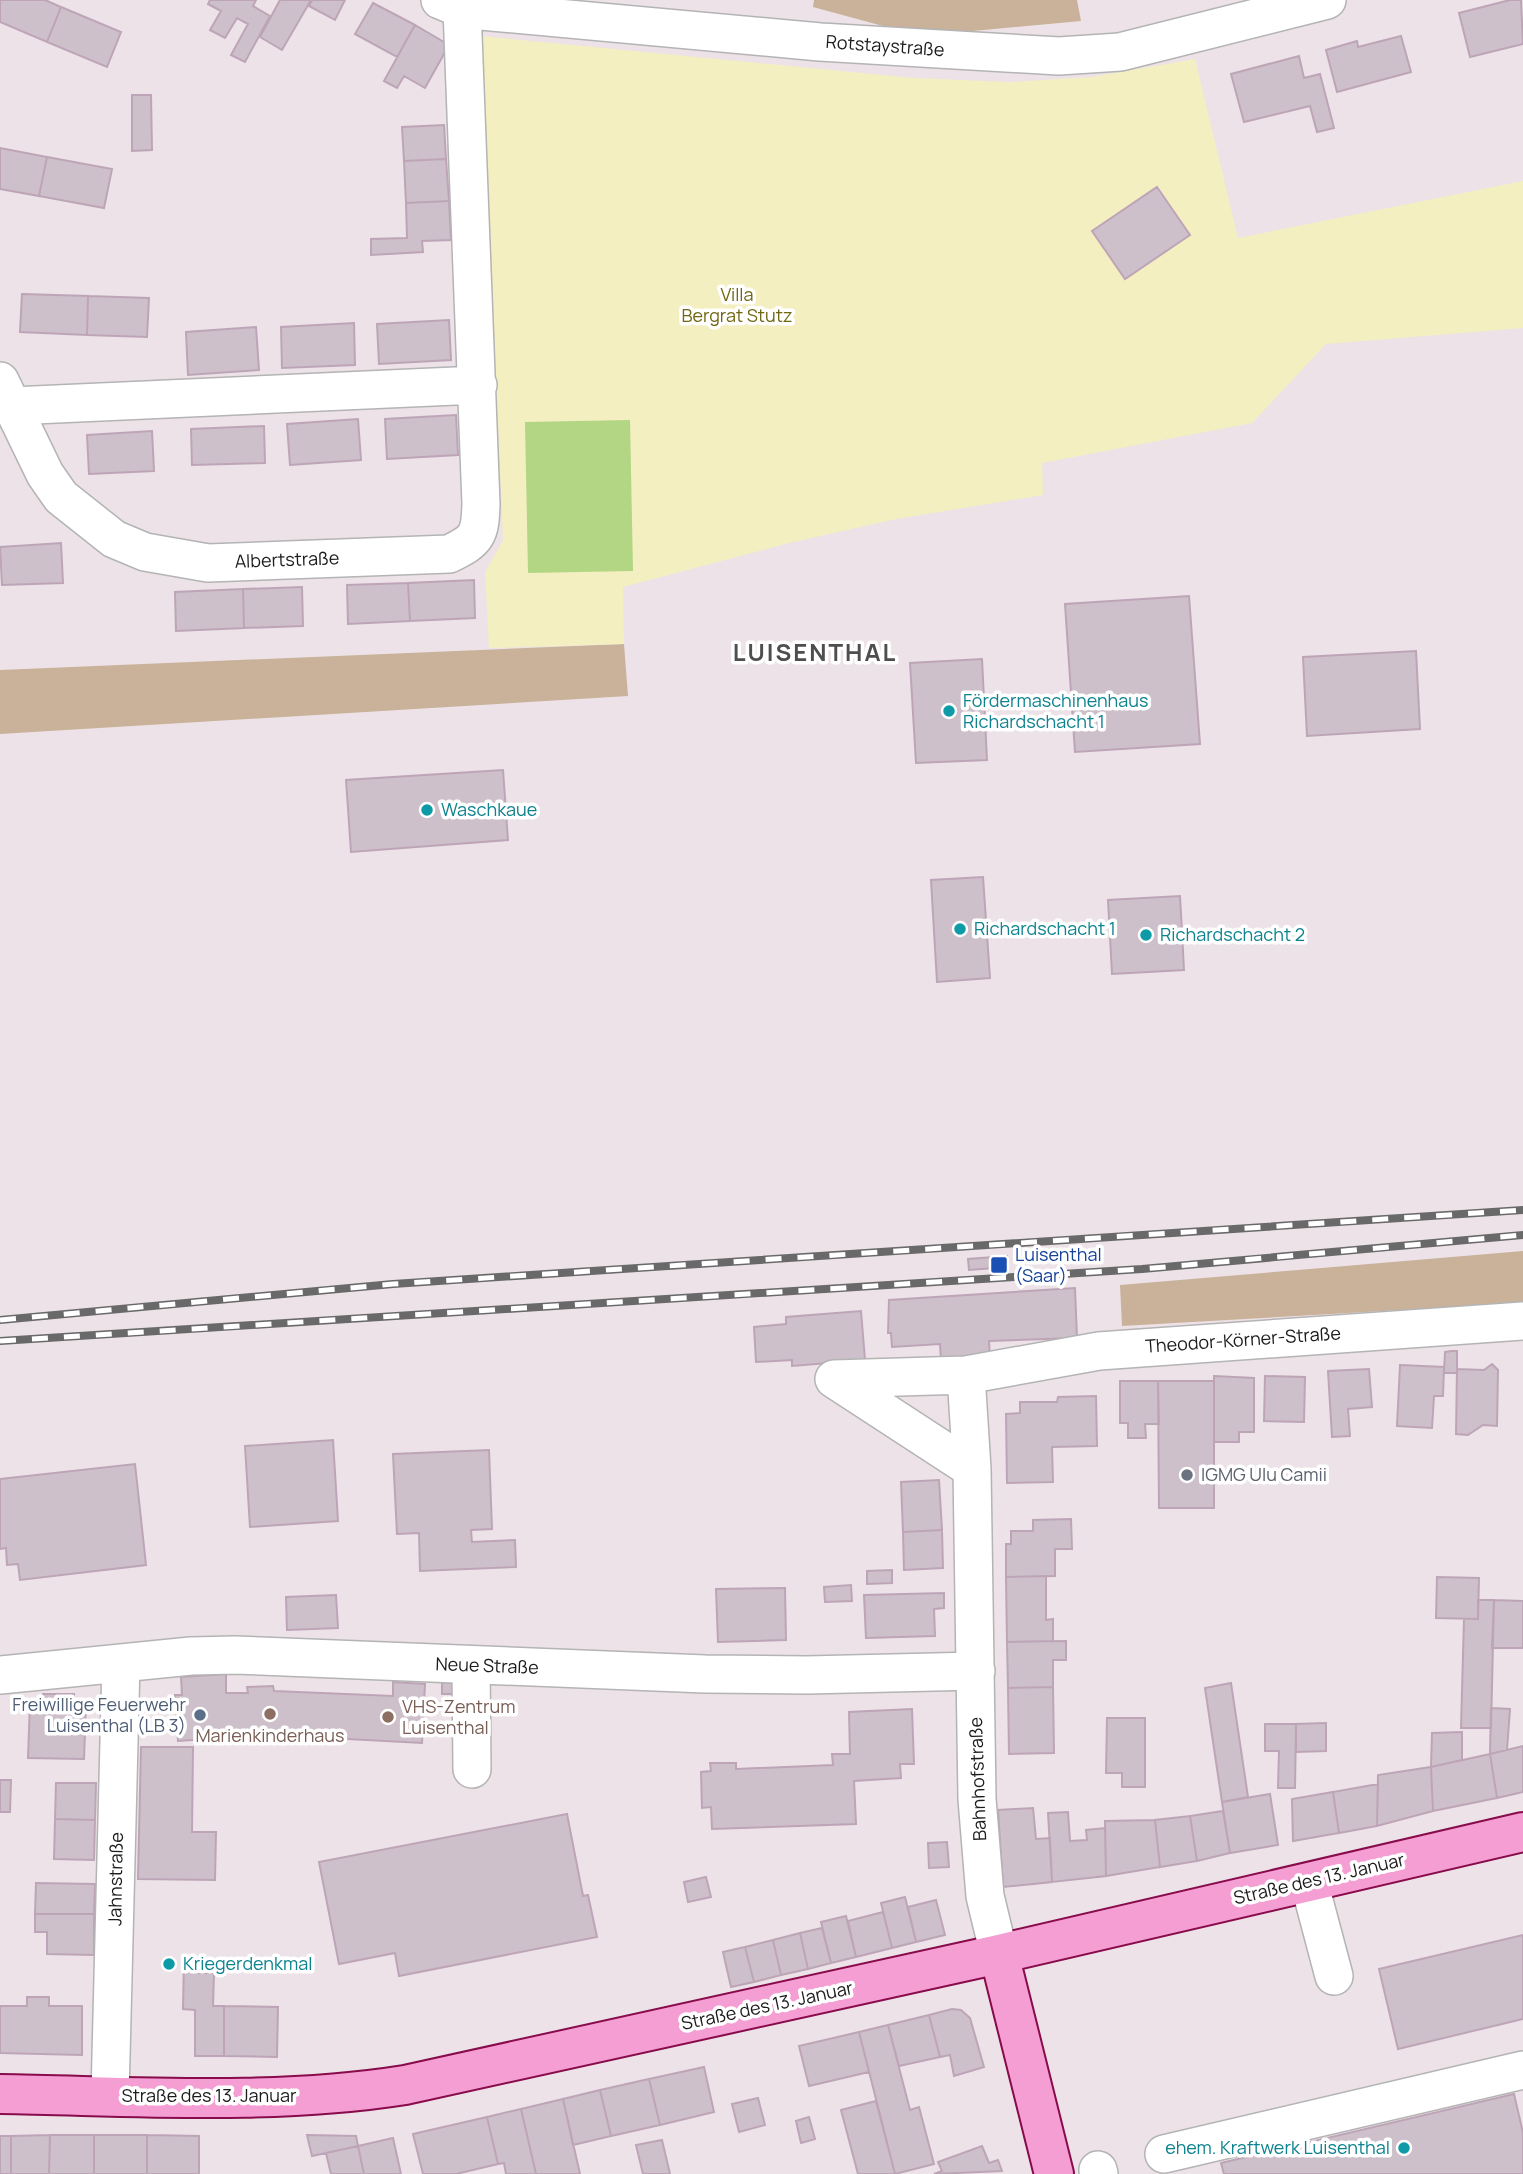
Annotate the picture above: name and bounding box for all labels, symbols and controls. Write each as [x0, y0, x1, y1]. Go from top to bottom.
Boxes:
street label: Rotstaystraße [825, 29, 945, 61]
park label: Villa Bergrat Stutz [681, 282, 793, 327]
street label: Albertstraße [234, 545, 340, 573]
district label: LUISENTHAL [733, 635, 897, 668]
place label: Fördermaschinenhaus Richardschacht 1 [963, 688, 1148, 733]
marker: Fördermaschinenhaus Richardschacht 1 [941, 703, 957, 719]
place label: Waschkaue [441, 797, 537, 821]
marker: Waschkaue [419, 802, 435, 818]
place label: Richardschacht 1 [974, 916, 1116, 940]
marker: Richardschacht 1 [952, 921, 968, 937]
place label: Richardschacht 2 [1160, 922, 1305, 946]
marker: Richardschacht 2 [1138, 927, 1154, 943]
place label: Luisenthal (Saar) [1015, 1242, 1102, 1287]
marker: Luisenthal (Saar) [989, 1255, 1009, 1275]
street label: Theodor-Körner-Straße [1144, 1320, 1342, 1358]
place label: IGMG Ulu Camii [1201, 1462, 1327, 1486]
marker: IGMG Ulu Camii [1179, 1467, 1195, 1483]
street label: Neue Straße [435, 1651, 539, 1679]
place label: Freiwillige Feuerwehr Luisenthal (LB 3) [12, 1692, 186, 1737]
place label: VHS-Zentrum Luisenthal [402, 1694, 516, 1739]
marker: Marienkinderhaus [262, 1706, 278, 1722]
marker: Freiwillige Feuerwehr Luisenthal (LB 3) [192, 1707, 208, 1723]
marker: VHS-Zentrum Luisenthal [380, 1709, 396, 1725]
street label: Bahnhofstraße [963, 1717, 991, 1842]
place label: Marienkinderhaus [195, 1723, 345, 1747]
street label: Jahnstraße [102, 1832, 128, 1926]
street label: Straße des 13. Januar [1231, 1847, 1407, 1909]
place label: Kriegerdenkmal [183, 1951, 312, 1975]
marker: Kriegerdenkmal [161, 1956, 177, 1972]
street label: Straße des 13. Januar [679, 1975, 855, 2035]
street label: Straße des 13. Januar [122, 2083, 297, 2107]
place label: ehem. Kraftwerk Luisenthal [1165, 2135, 1390, 2159]
marker: ehem. Kraftwerk Luisenthal [1396, 2140, 1412, 2156]

